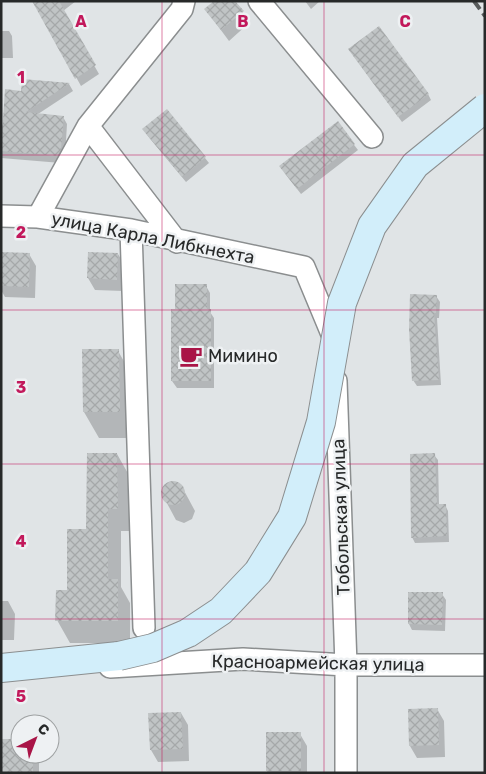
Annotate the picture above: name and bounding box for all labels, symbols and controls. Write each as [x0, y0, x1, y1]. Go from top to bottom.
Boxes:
text: A [75, 12, 87, 31]
text: B [237, 12, 249, 31]
text: C [399, 12, 411, 31]
text: 1 [17, 68, 25, 87]
street label: улица Карла Либкнехта [49, 207, 257, 269]
text: 2 [16, 223, 26, 242]
cafe icon: Мимино [178, 343, 204, 369]
place label: Мимино [208, 345, 278, 367]
text: 3 [16, 378, 26, 397]
street label: Тобольская улица [327, 438, 355, 596]
text: 4 [16, 532, 27, 551]
street label: Красноармейская улица [211, 650, 425, 676]
text: 5 [16, 687, 26, 706]
north arrow [10, 714, 60, 764]
text: С [34, 720, 53, 739]

